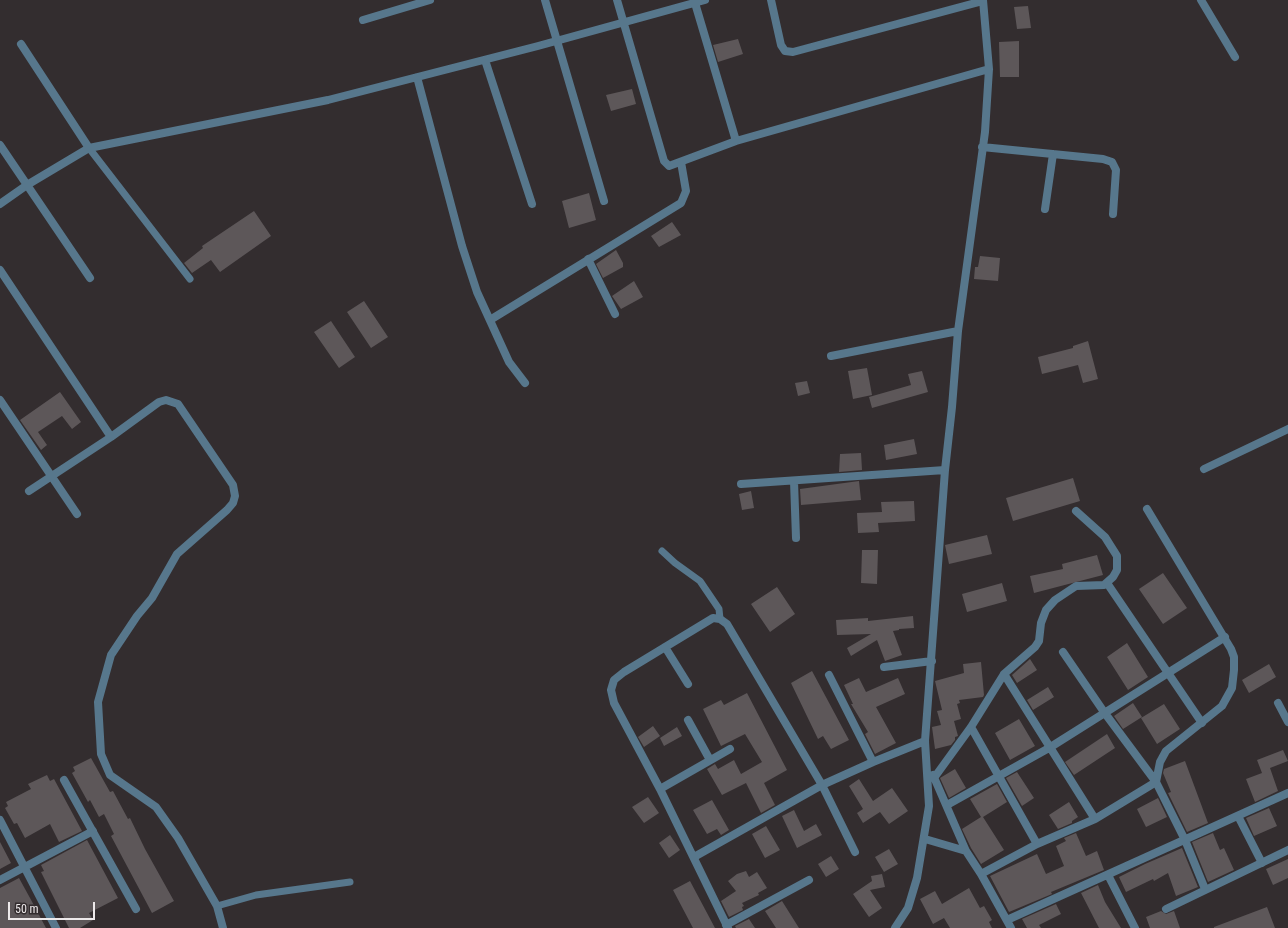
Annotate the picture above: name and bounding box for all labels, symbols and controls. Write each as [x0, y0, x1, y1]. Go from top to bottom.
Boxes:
scale bar [10, 894, 97, 920]
text: 50 m [15, 902, 39, 916]

